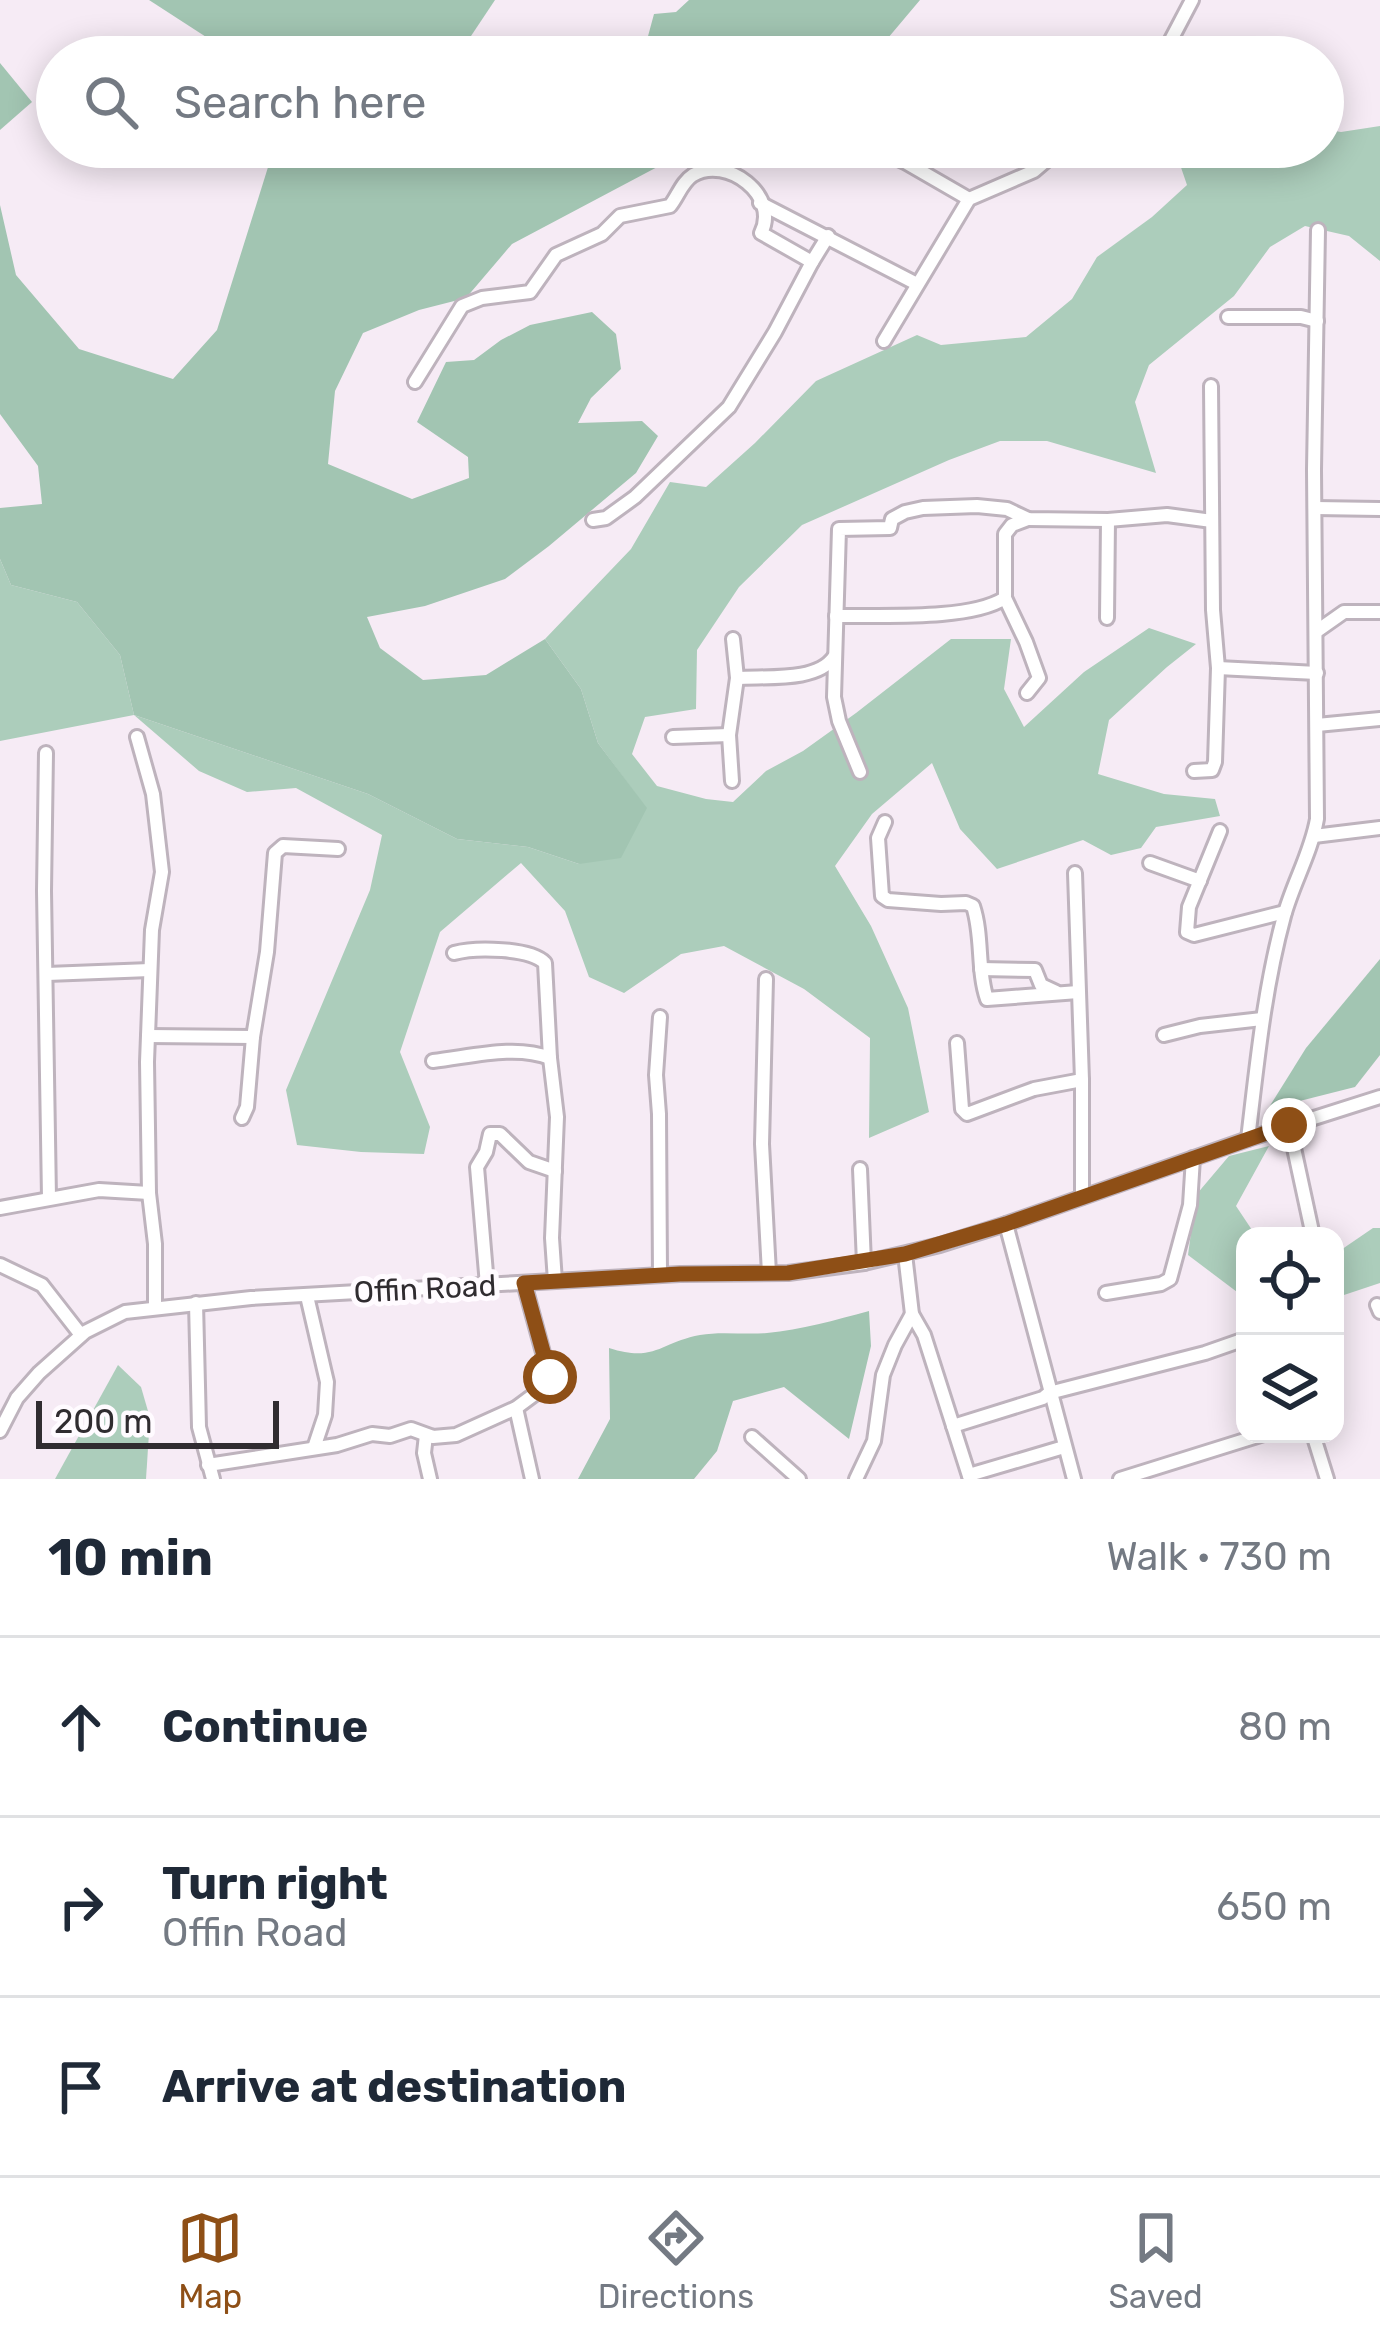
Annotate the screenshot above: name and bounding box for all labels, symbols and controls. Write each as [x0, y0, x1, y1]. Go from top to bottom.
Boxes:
search box [36, 36, 1344, 168]
icon: search [78, 69, 144, 135]
text: Search here [174, 76, 426, 129]
route end [1262, 1098, 1316, 1152]
map controls [1236, 1227, 1344, 1443]
button: locate [1236, 1227, 1344, 1335]
street label: Offin Road [353, 1267, 497, 1311]
button: layers [1236, 1335, 1344, 1443]
route start [523, 1350, 577, 1404]
scale bar [36, 1395, 279, 1448]
text: 200 m [54, 1402, 153, 1441]
text: 10 min [48, 1527, 213, 1588]
text: Walk · 730 m [1106, 1534, 1332, 1580]
icon: ahead [48, 1694, 114, 1760]
text: Continue [162, 1700, 368, 1753]
text: 80 m [1238, 1704, 1332, 1750]
text: Turn right [162, 1857, 388, 1910]
icon: right [48, 1874, 114, 1940]
text: 650 m [1216, 1884, 1332, 1930]
text: Offin Road [162, 1910, 347, 1956]
icon: arrive [48, 2054, 114, 2120]
text: Arrive at destination [162, 2060, 627, 2113]
tab: Map [177, 2205, 243, 2316]
tab: Directions [598, 2205, 754, 2316]
tab: Saved [1109, 2205, 1203, 2316]

